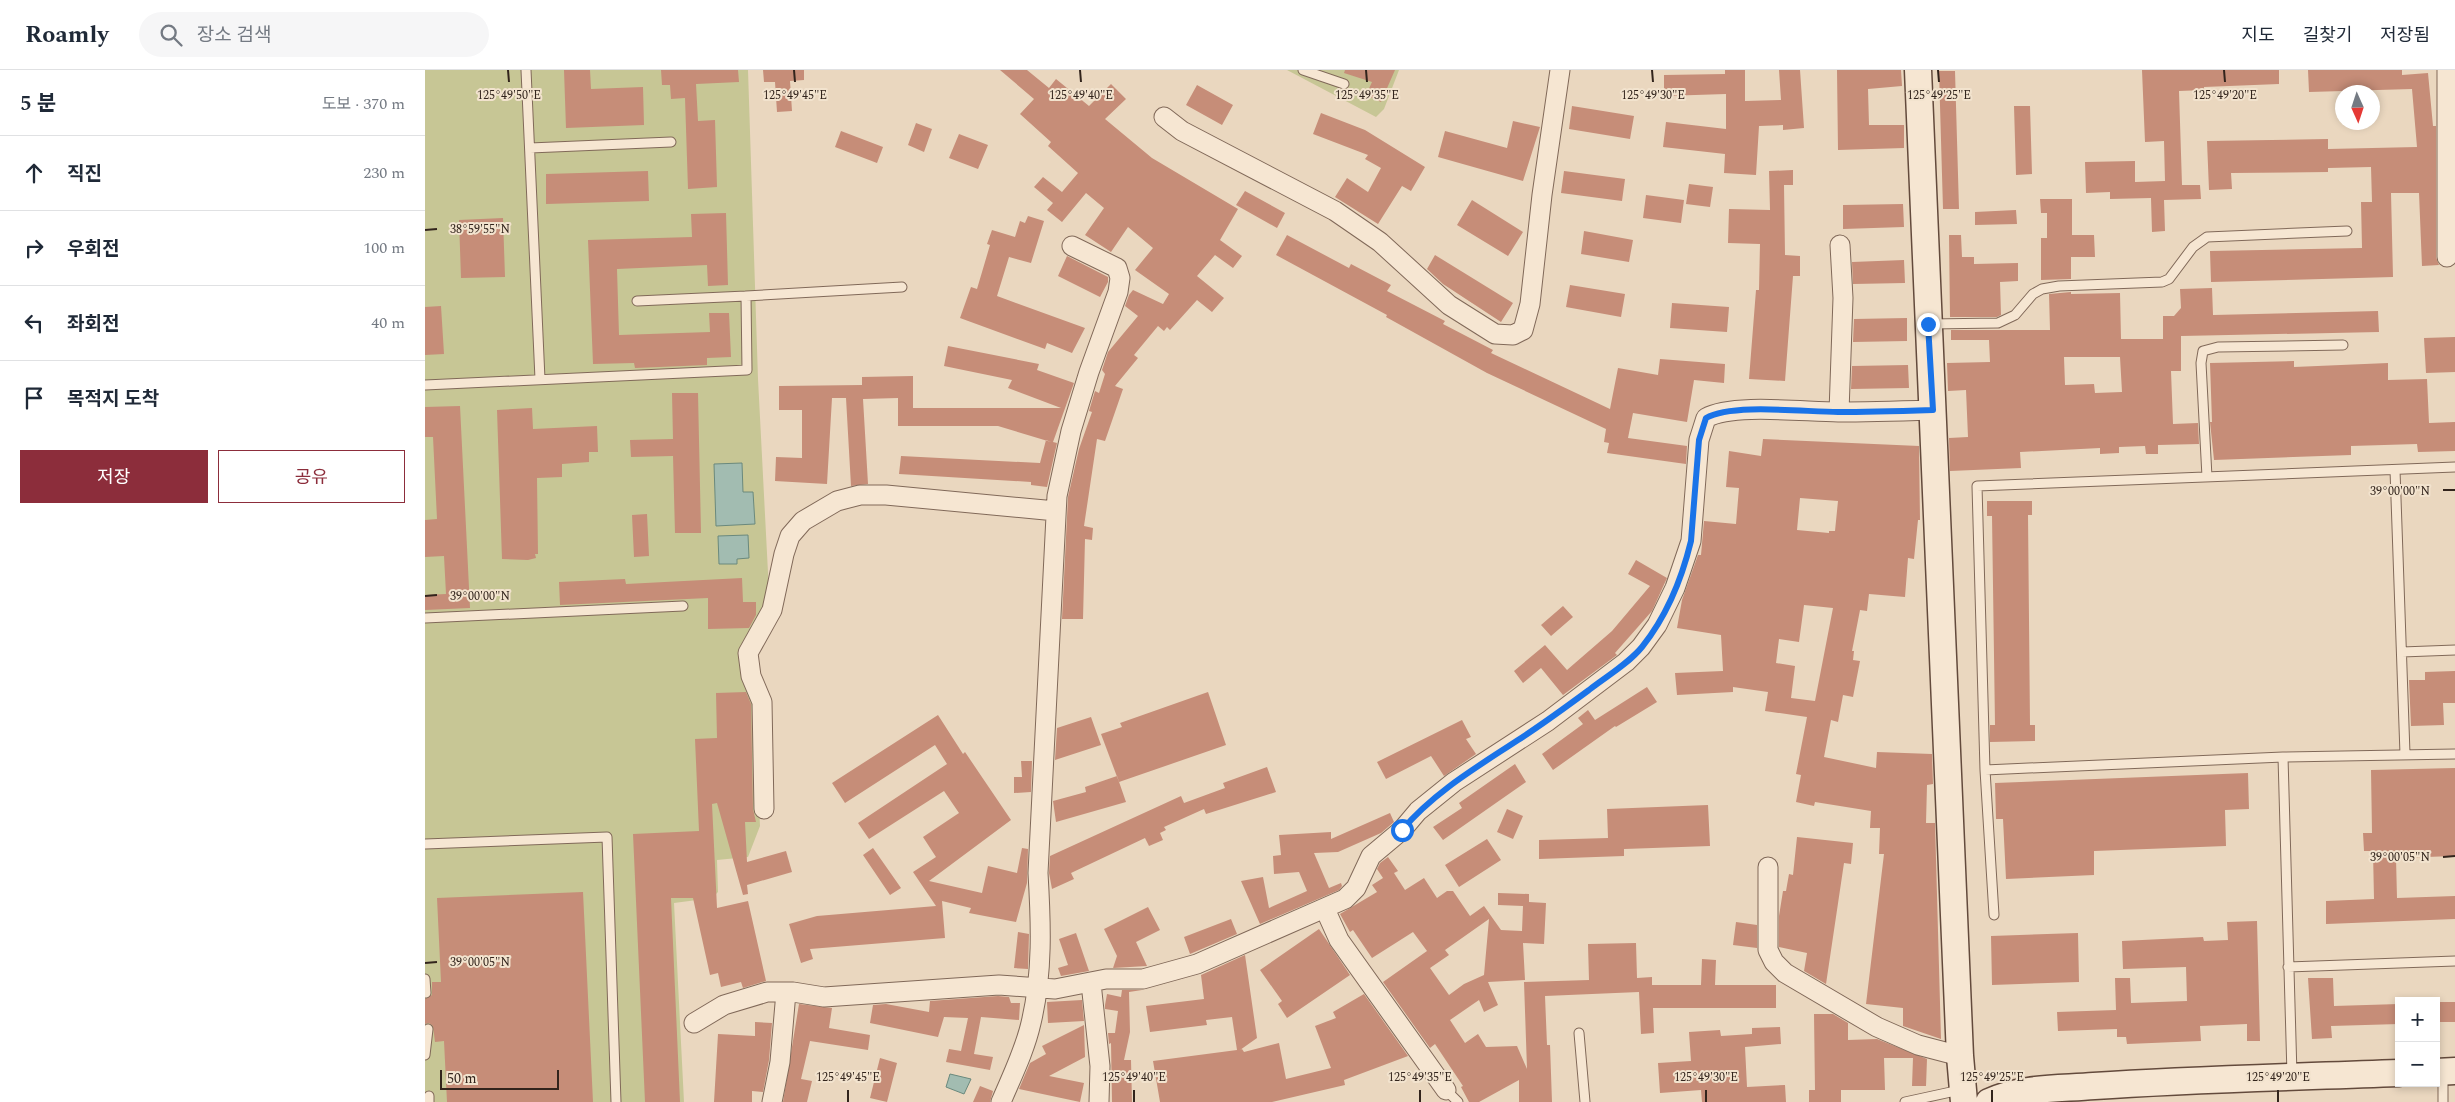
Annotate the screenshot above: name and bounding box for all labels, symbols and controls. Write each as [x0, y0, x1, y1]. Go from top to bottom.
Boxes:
search box [139, 12, 489, 57]
text: Roamly [25, 17, 109, 53]
icon: search [157, 21, 185, 49]
text: 장소 검색 [197, 21, 271, 50]
text: 지도 [2242, 22, 2275, 49]
text: 길찾기 [2303, 22, 2352, 49]
text: 저장됨 [2380, 22, 2430, 49]
north arrow [2335, 85, 2380, 130]
text: 125°49'50"E [477, 86, 541, 105]
text: 125°49'45"E [763, 86, 827, 105]
text: 125°49'40"E [1049, 86, 1113, 105]
text: 125°49'35"E [1335, 86, 1399, 105]
text: 125°49'30"E [1621, 86, 1685, 105]
text: 125°49'25"E [1907, 86, 1971, 105]
text: 125°49'20"E [2193, 86, 2257, 105]
text: 5 분 [20, 88, 56, 120]
text: 도보 · 370 m [322, 92, 405, 116]
icon: ahead [20, 159, 48, 187]
text: 직진 [67, 160, 102, 189]
text: 230 m [363, 161, 405, 185]
text: 38°59'55"N [450, 220, 510, 239]
icon: right [20, 234, 48, 262]
text: 우회전 [67, 235, 119, 264]
text: 100 m [363, 236, 405, 260]
icon: left [20, 309, 48, 337]
text: 좌회전 [67, 310, 119, 339]
text: 40 m [371, 311, 405, 335]
route end [1917, 313, 1940, 336]
icon: arrive [20, 384, 48, 412]
text: 목적지 도착 [67, 385, 159, 414]
button: 저장 [20, 450, 208, 503]
button: 공유 [218, 450, 405, 503]
text: 39°00'00"N [2370, 482, 2430, 501]
text: 39°00'00"N [450, 587, 510, 606]
route start [1391, 819, 1414, 842]
text: 39°00'05"N [2370, 848, 2430, 867]
text: 39°00'05"N [450, 953, 510, 972]
map controls [2395, 997, 2440, 1087]
button: + [2395, 997, 2440, 1042]
button: − [2395, 1042, 2440, 1087]
scale bar [440, 1067, 559, 1090]
text: 50 m [447, 1068, 477, 1089]
text: 125°49'45"E [816, 1068, 880, 1087]
text: 125°49'40"E [1102, 1068, 1166, 1087]
text: 125°49'35"E [1388, 1068, 1452, 1087]
text: 125°49'30"E [1674, 1068, 1738, 1087]
text: 125°49'25"E [1960, 1068, 2024, 1087]
text: 125°49'20"E [2246, 1068, 2310, 1087]

